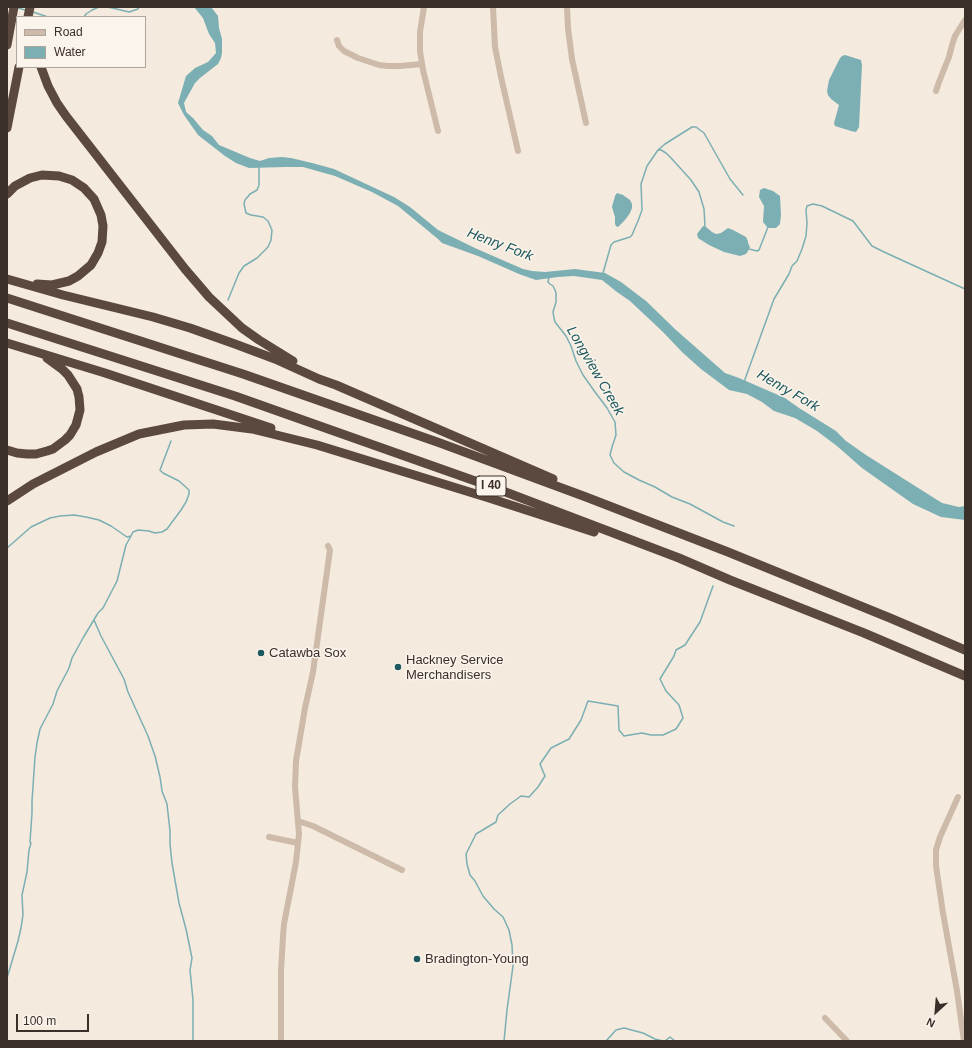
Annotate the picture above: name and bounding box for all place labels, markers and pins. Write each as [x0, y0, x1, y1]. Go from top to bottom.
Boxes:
place label: Catawba Sox [269, 645, 346, 661]
marker: Catawba Sox [256, 648, 266, 658]
place label: Hackney Service Merchandisers [406, 652, 504, 683]
marker: Hackney Service Merchandisers [393, 662, 403, 672]
place label: Bradington-Young [425, 951, 529, 967]
marker: Bradington-Young [412, 954, 422, 964]

